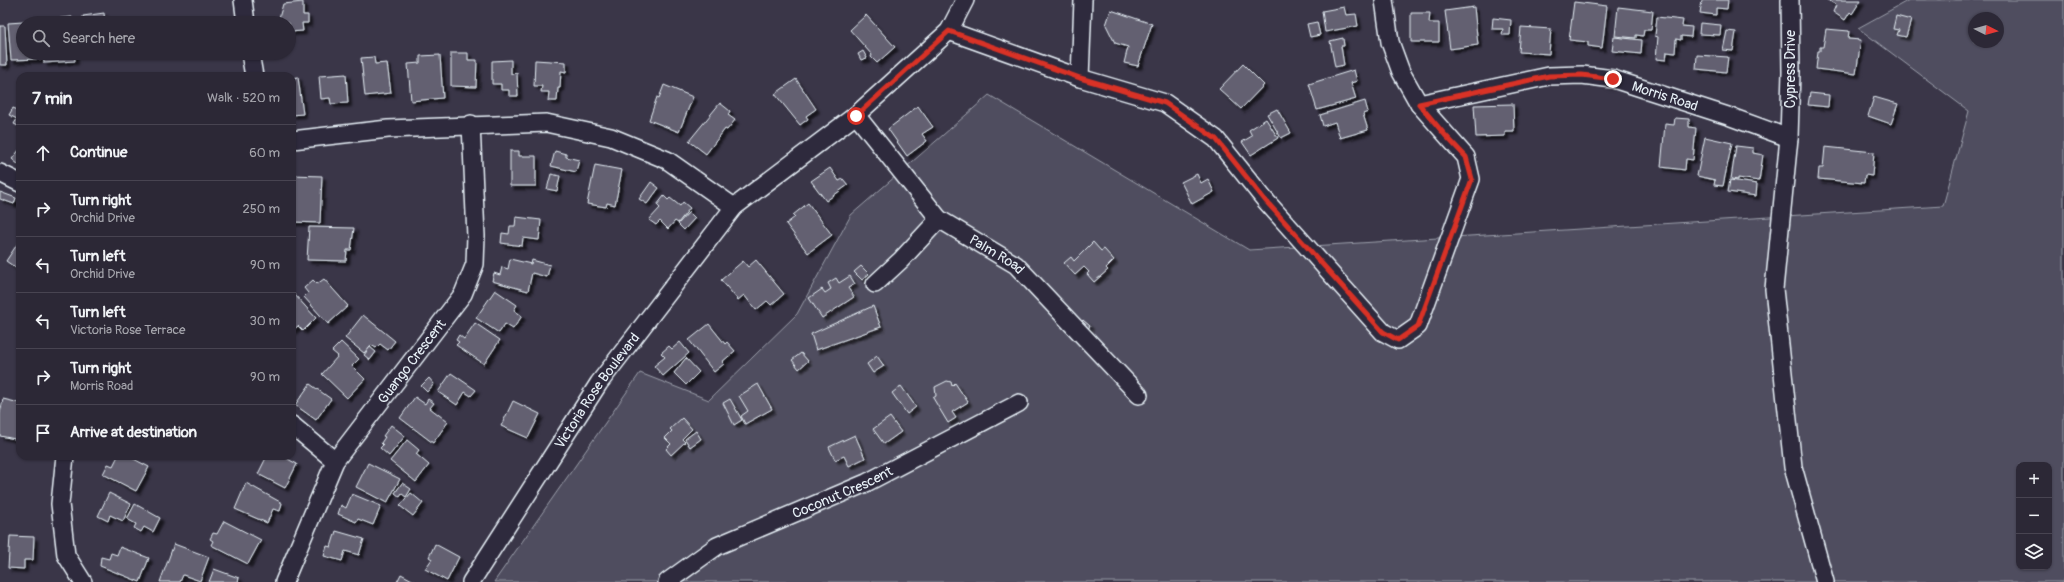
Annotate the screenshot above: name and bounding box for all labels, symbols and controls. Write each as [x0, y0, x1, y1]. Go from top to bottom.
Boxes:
north arrow [1968, 12, 2004, 48]
search box [16, 16, 296, 60]
icon: search [30, 27, 52, 49]
text: Search here [62, 29, 135, 48]
street label: Cypress Drive [1782, 30, 1799, 108]
route end [1604, 70, 1622, 88]
street label: Morris Road [1630, 77, 1700, 114]
text: 7 min [32, 88, 72, 109]
text: Walk · 520 m [207, 90, 280, 106]
route start [847, 107, 865, 125]
icon: ahead [32, 142, 54, 164]
text: Continue [70, 143, 128, 162]
text: 60 m [249, 145, 280, 161]
text: Turn right [70, 191, 131, 210]
icon: right [32, 198, 54, 220]
text: 250 m [242, 201, 280, 217]
text: Orchid Drive [70, 210, 135, 226]
street label: Palm Road [967, 231, 1028, 277]
text: Turn left [70, 247, 126, 266]
icon: left [32, 254, 54, 276]
text: 90 m [250, 257, 280, 273]
text: Orchid Drive [70, 266, 135, 282]
text: Turn left [70, 303, 126, 322]
icon: left [32, 310, 54, 332]
text: 30 m [250, 313, 280, 329]
street label: Guango Crescent [374, 315, 449, 407]
text: Victoria Rose Terrace [70, 322, 185, 338]
street label: Victoria Rose Boulevard [551, 329, 643, 452]
text: Turn right [70, 359, 131, 378]
icon: right [32, 366, 54, 388]
text: 90 m [250, 369, 280, 385]
text: Morris Road [70, 378, 134, 394]
icon: arrive [32, 422, 54, 444]
text: Arrive at destination [70, 423, 197, 442]
street label: Coconut Crescent [790, 462, 896, 522]
map controls [2016, 462, 2052, 570]
button: + [2016, 462, 2052, 498]
button: − [2016, 498, 2052, 534]
button: layers [2016, 534, 2052, 570]

